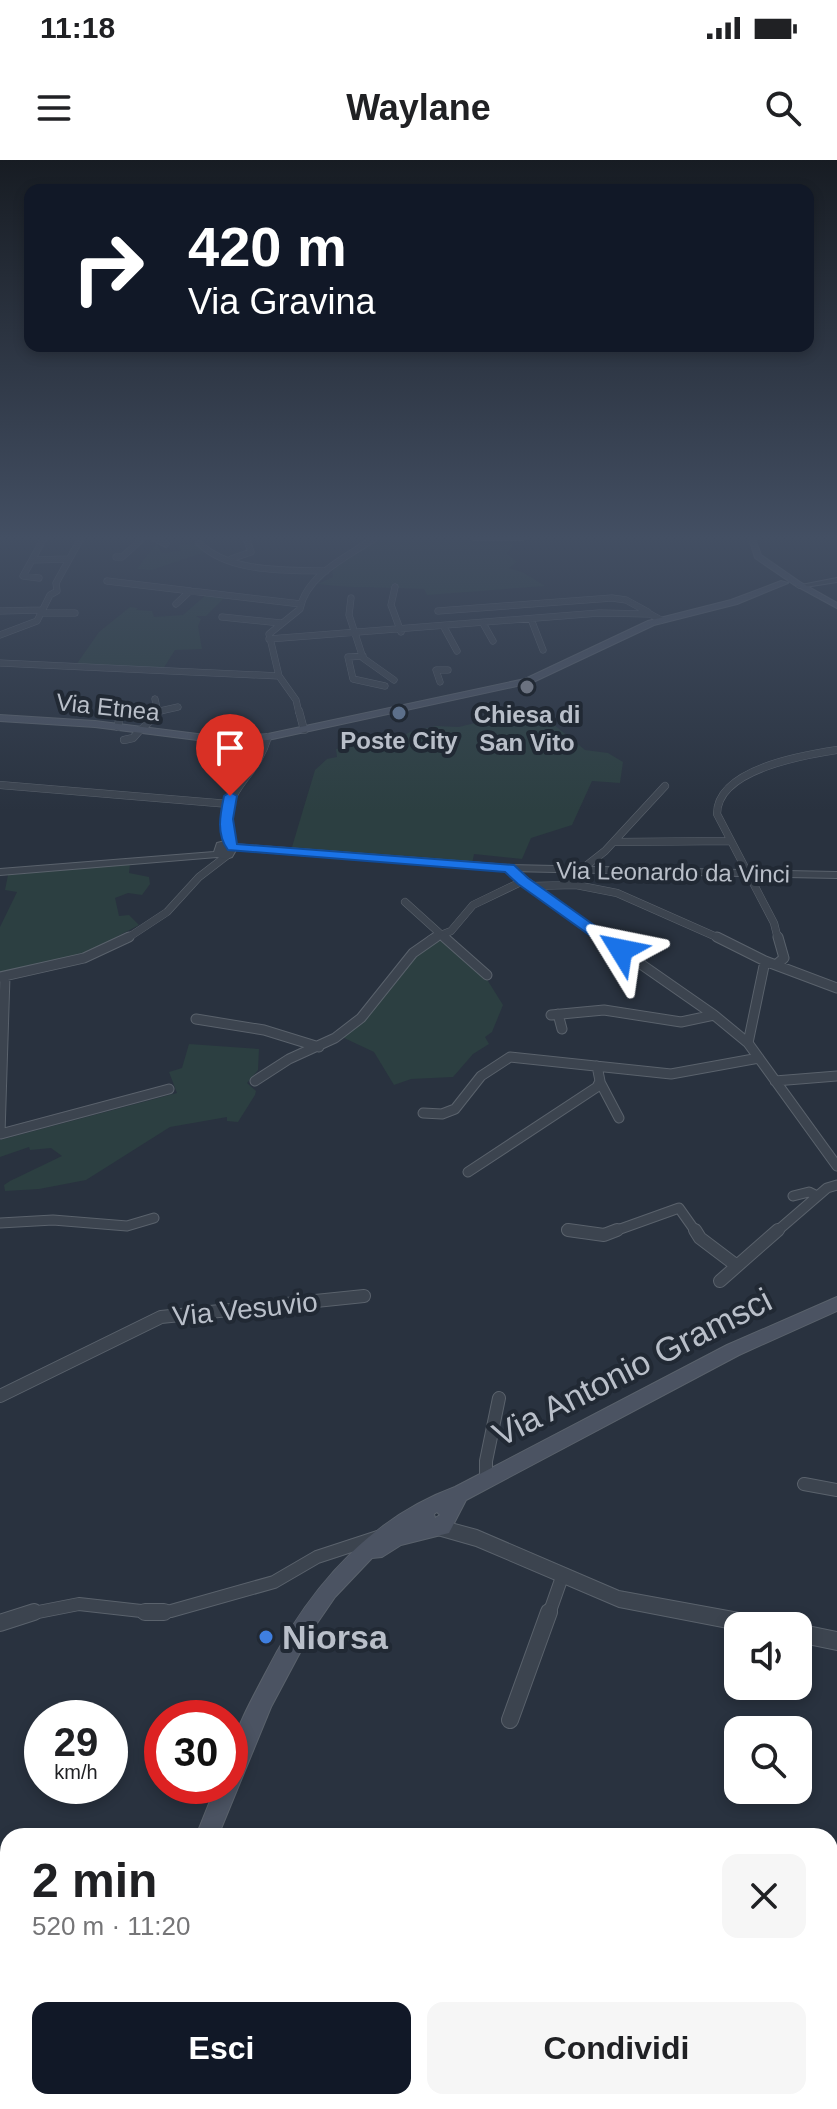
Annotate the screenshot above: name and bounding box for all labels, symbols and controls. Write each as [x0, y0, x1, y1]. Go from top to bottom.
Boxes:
text: 11:18 [40, 11, 115, 44]
icon: menu [32, 86, 76, 130]
icon: search [761, 86, 805, 130]
text: Waylane [346, 87, 491, 128]
text: 420 m [188, 215, 347, 278]
icon: right [56, 216, 160, 320]
text: Via Gravina [188, 281, 375, 322]
marker: Chiesa di San Vito [518, 678, 536, 696]
street label: Via Etnea [55, 688, 162, 726]
place label: Chiesa di San Vito [474, 701, 580, 756]
marker: Poste City [390, 704, 408, 722]
pin [196, 714, 264, 796]
icon: arrive [208, 726, 252, 770]
place label: Poste City [340, 727, 458, 754]
street label: Via Leonardo da Vinci [556, 856, 790, 888]
position arrow [579, 908, 663, 992]
street label: Via Antonio Gramsci [486, 1280, 778, 1454]
street label: Via Vesuvio [171, 1286, 319, 1332]
map controls [724, 1612, 812, 1804]
button: sound [724, 1612, 812, 1700]
place label: Niorsa [282, 1618, 389, 1656]
marker: Niorsa [257, 1628, 275, 1646]
speed limit sign: 30 [144, 1700, 248, 1804]
button: search [724, 1716, 812, 1804]
text: 29 [54, 1720, 98, 1764]
text: km/h [54, 1761, 98, 1783]
text: 2 min [32, 1854, 157, 1907]
button: close [722, 1854, 806, 1938]
text: 520 m · 11:20 [32, 1911, 191, 1941]
button: Esci [32, 2002, 411, 2094]
button: Condividi [427, 2002, 806, 2094]

